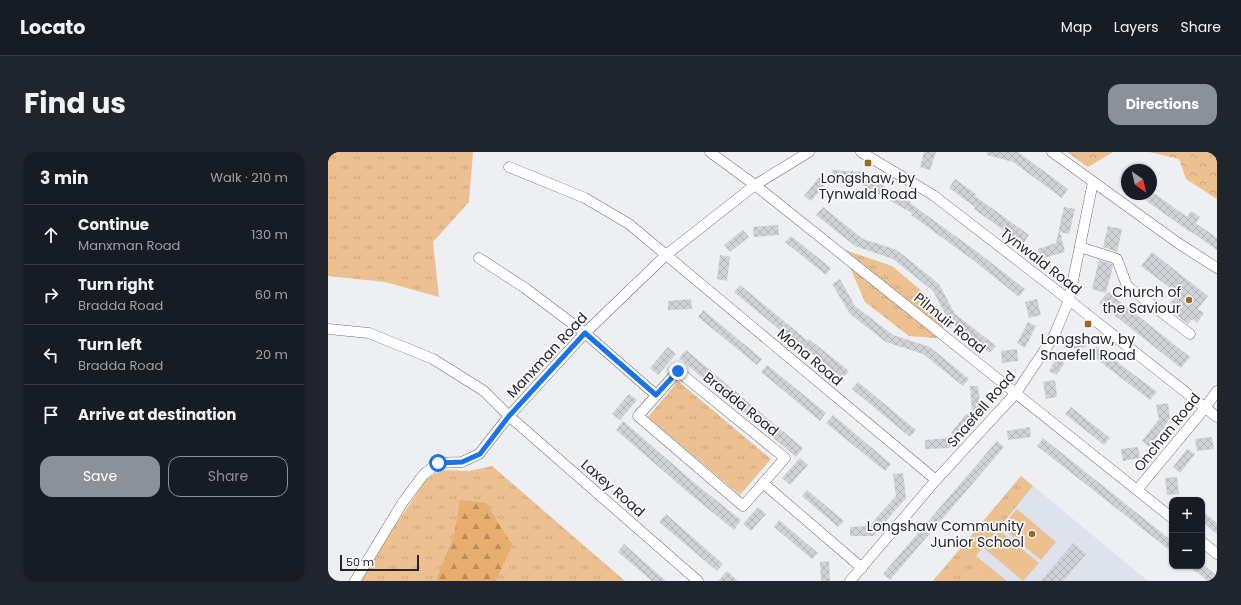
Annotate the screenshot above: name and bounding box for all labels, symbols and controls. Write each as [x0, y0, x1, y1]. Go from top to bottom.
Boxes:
text: Locato [20, 14, 85, 41]
text: Map [1061, 17, 1092, 37]
text: Layers [1114, 17, 1158, 37]
text: Share [1180, 17, 1221, 37]
text: Find us [24, 84, 126, 123]
button: Directions [1108, 84, 1217, 125]
marker: Longshaw, by Tynwald Road [863, 158, 873, 168]
north arrow [1121, 164, 1157, 200]
text: 3 min [40, 166, 88, 190]
text: Walk · 210 m [210, 168, 288, 187]
place label: Longshaw, by Tynwald Road [819, 168, 917, 204]
text: Continue [78, 214, 149, 235]
street label: Tynwald Road [996, 223, 1086, 299]
icon: ahead [40, 224, 62, 246]
text: 130 m [251, 225, 288, 244]
text: Manxman Road [78, 236, 180, 255]
text: Turn right [78, 274, 154, 295]
place label: Church of the Saviour [1102, 282, 1181, 318]
icon: right [40, 284, 62, 306]
text: 60 m [255, 285, 288, 304]
street label: Pilmuir Road [910, 288, 990, 358]
marker: Church of the Saviour [1184, 295, 1194, 305]
text: Bradda Road [78, 296, 163, 315]
street label: Manxman Road [502, 308, 592, 402]
marker: Longshaw, by Snaefell Road [1083, 319, 1093, 329]
street label: Mona Road [773, 324, 847, 390]
place label: Longshaw, by Snaefell Road [1040, 329, 1136, 365]
text: Turn left [78, 334, 142, 355]
icon: left [40, 344, 62, 366]
text: 20 m [255, 345, 288, 364]
text: Bradda Road [78, 356, 163, 375]
route end [669, 362, 687, 380]
street label: Snaefell Road [942, 366, 1020, 452]
street label: Bradda Road [699, 367, 783, 441]
street label: Onchan Road [1129, 388, 1205, 476]
icon: arrive [40, 404, 62, 426]
text: Arrive at destination [78, 404, 236, 425]
route start [429, 454, 447, 472]
street label: Laxey Road [577, 455, 649, 521]
button: Save [40, 456, 160, 497]
button: Share [168, 456, 288, 497]
map controls [1169, 497, 1205, 569]
button: + [1169, 497, 1205, 533]
place label: Longshaw Community Junior School [867, 516, 1024, 552]
marker: Longshaw Community Junior School [1027, 529, 1037, 539]
button: − [1169, 533, 1205, 569]
scale bar [340, 553, 419, 572]
text: 50 m [346, 554, 374, 570]

